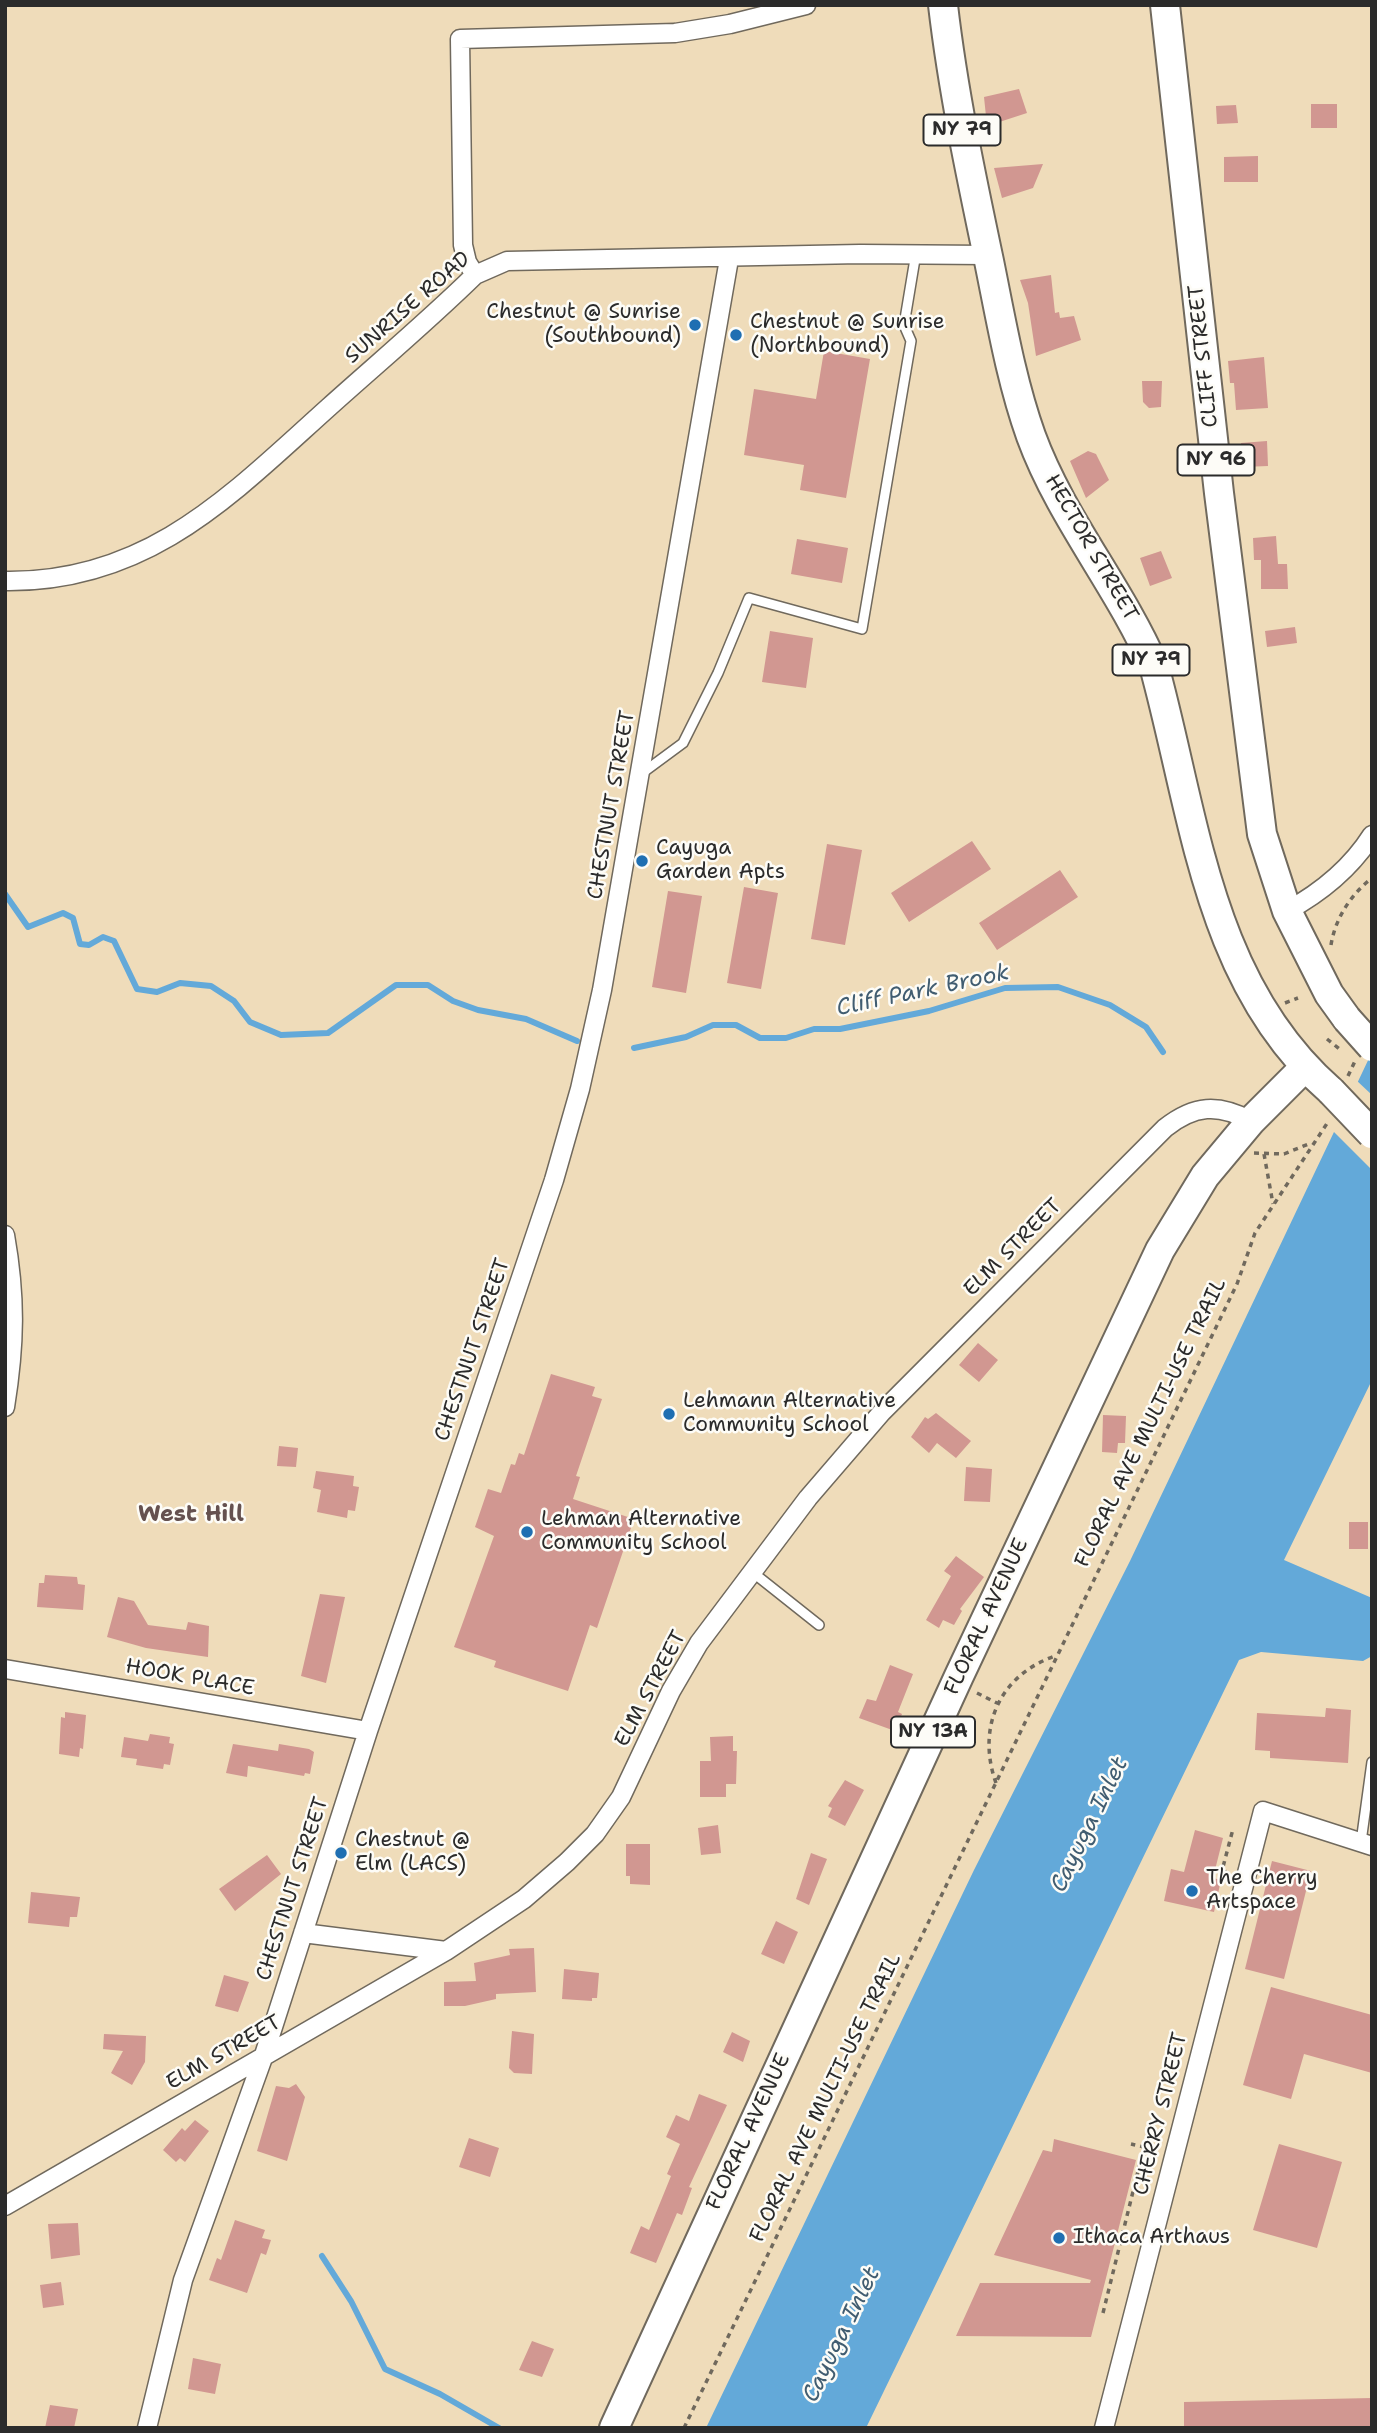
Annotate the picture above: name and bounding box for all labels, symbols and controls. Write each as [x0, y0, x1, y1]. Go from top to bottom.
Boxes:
road number: NY 79 [923, 114, 1000, 146]
street label: SUNRISE ROAD [340, 247, 476, 369]
street label: CLIFF STREET [1184, 283, 1224, 429]
place label: Chestnut @ Sunrise (Southbound) [486, 300, 681, 350]
place label: Chestnut @ Sunrise (Northbound) [750, 310, 945, 360]
marker: Chestnut @ Sunrise (Southbound) [687, 317, 703, 333]
marker: Chestnut @ Sunrise (Northbound) [728, 327, 744, 343]
road number: NY 96 [1178, 444, 1254, 475]
street label: HECTOR STREET [1039, 470, 1143, 626]
road number: NY 79 [1112, 645, 1190, 676]
street label: CHESTNUT STREET [583, 709, 641, 901]
place label: Cayuga Garden Apts [656, 836, 785, 886]
marker: Cayuga Garden Apts [634, 853, 650, 869]
water label: Cliff Park Brook [834, 959, 1012, 1023]
street label: ELM STREET [959, 1194, 1067, 1302]
street label: CHESTNUT STREET [430, 1255, 516, 1445]
street label: FLORAL AVE MULTI-USE TRAIL [1070, 1274, 1232, 1572]
place label: Lehmann Alternative Community School [683, 1389, 896, 1439]
marker: Lehmann Alternative Community School [661, 1406, 677, 1422]
district label: West Hill [138, 1501, 244, 1529]
place label: Lehman Alternative Community School [541, 1507, 741, 1557]
marker: Lehman Alternative Community School [519, 1524, 535, 1540]
street label: FLORAL AVENUE [940, 1535, 1034, 1699]
street label: ELM STREET [610, 1627, 692, 1751]
street label: HOOK PLACE [124, 1654, 256, 1702]
road number: NY 13A [891, 1716, 975, 1748]
water label: Cayuga Inlet [1045, 1753, 1135, 1897]
street label: CHESTNUT STREET [251, 1794, 335, 1984]
place label: Chestnut @ Elm (LACS) [355, 1828, 470, 1878]
marker: Chestnut @ Elm (LACS) [333, 1845, 349, 1861]
place label: The Cherry Artspace [1206, 1866, 1318, 1916]
marker: The Cherry Artspace [1184, 1883, 1200, 1899]
street label: FLORAL AVE MULTI-USE TRAIL [745, 1949, 907, 2247]
street label: ELM STREET [162, 2010, 286, 2096]
street label: CHERRY STREET [1129, 2030, 1193, 2198]
street label: FLORAL AVENUE [702, 2050, 796, 2214]
place label: Ithaca Arthaus [1073, 2225, 1230, 2251]
marker: Ithaca Arthaus [1051, 2230, 1067, 2246]
water label: Cayuga Inlet [797, 2263, 887, 2407]

